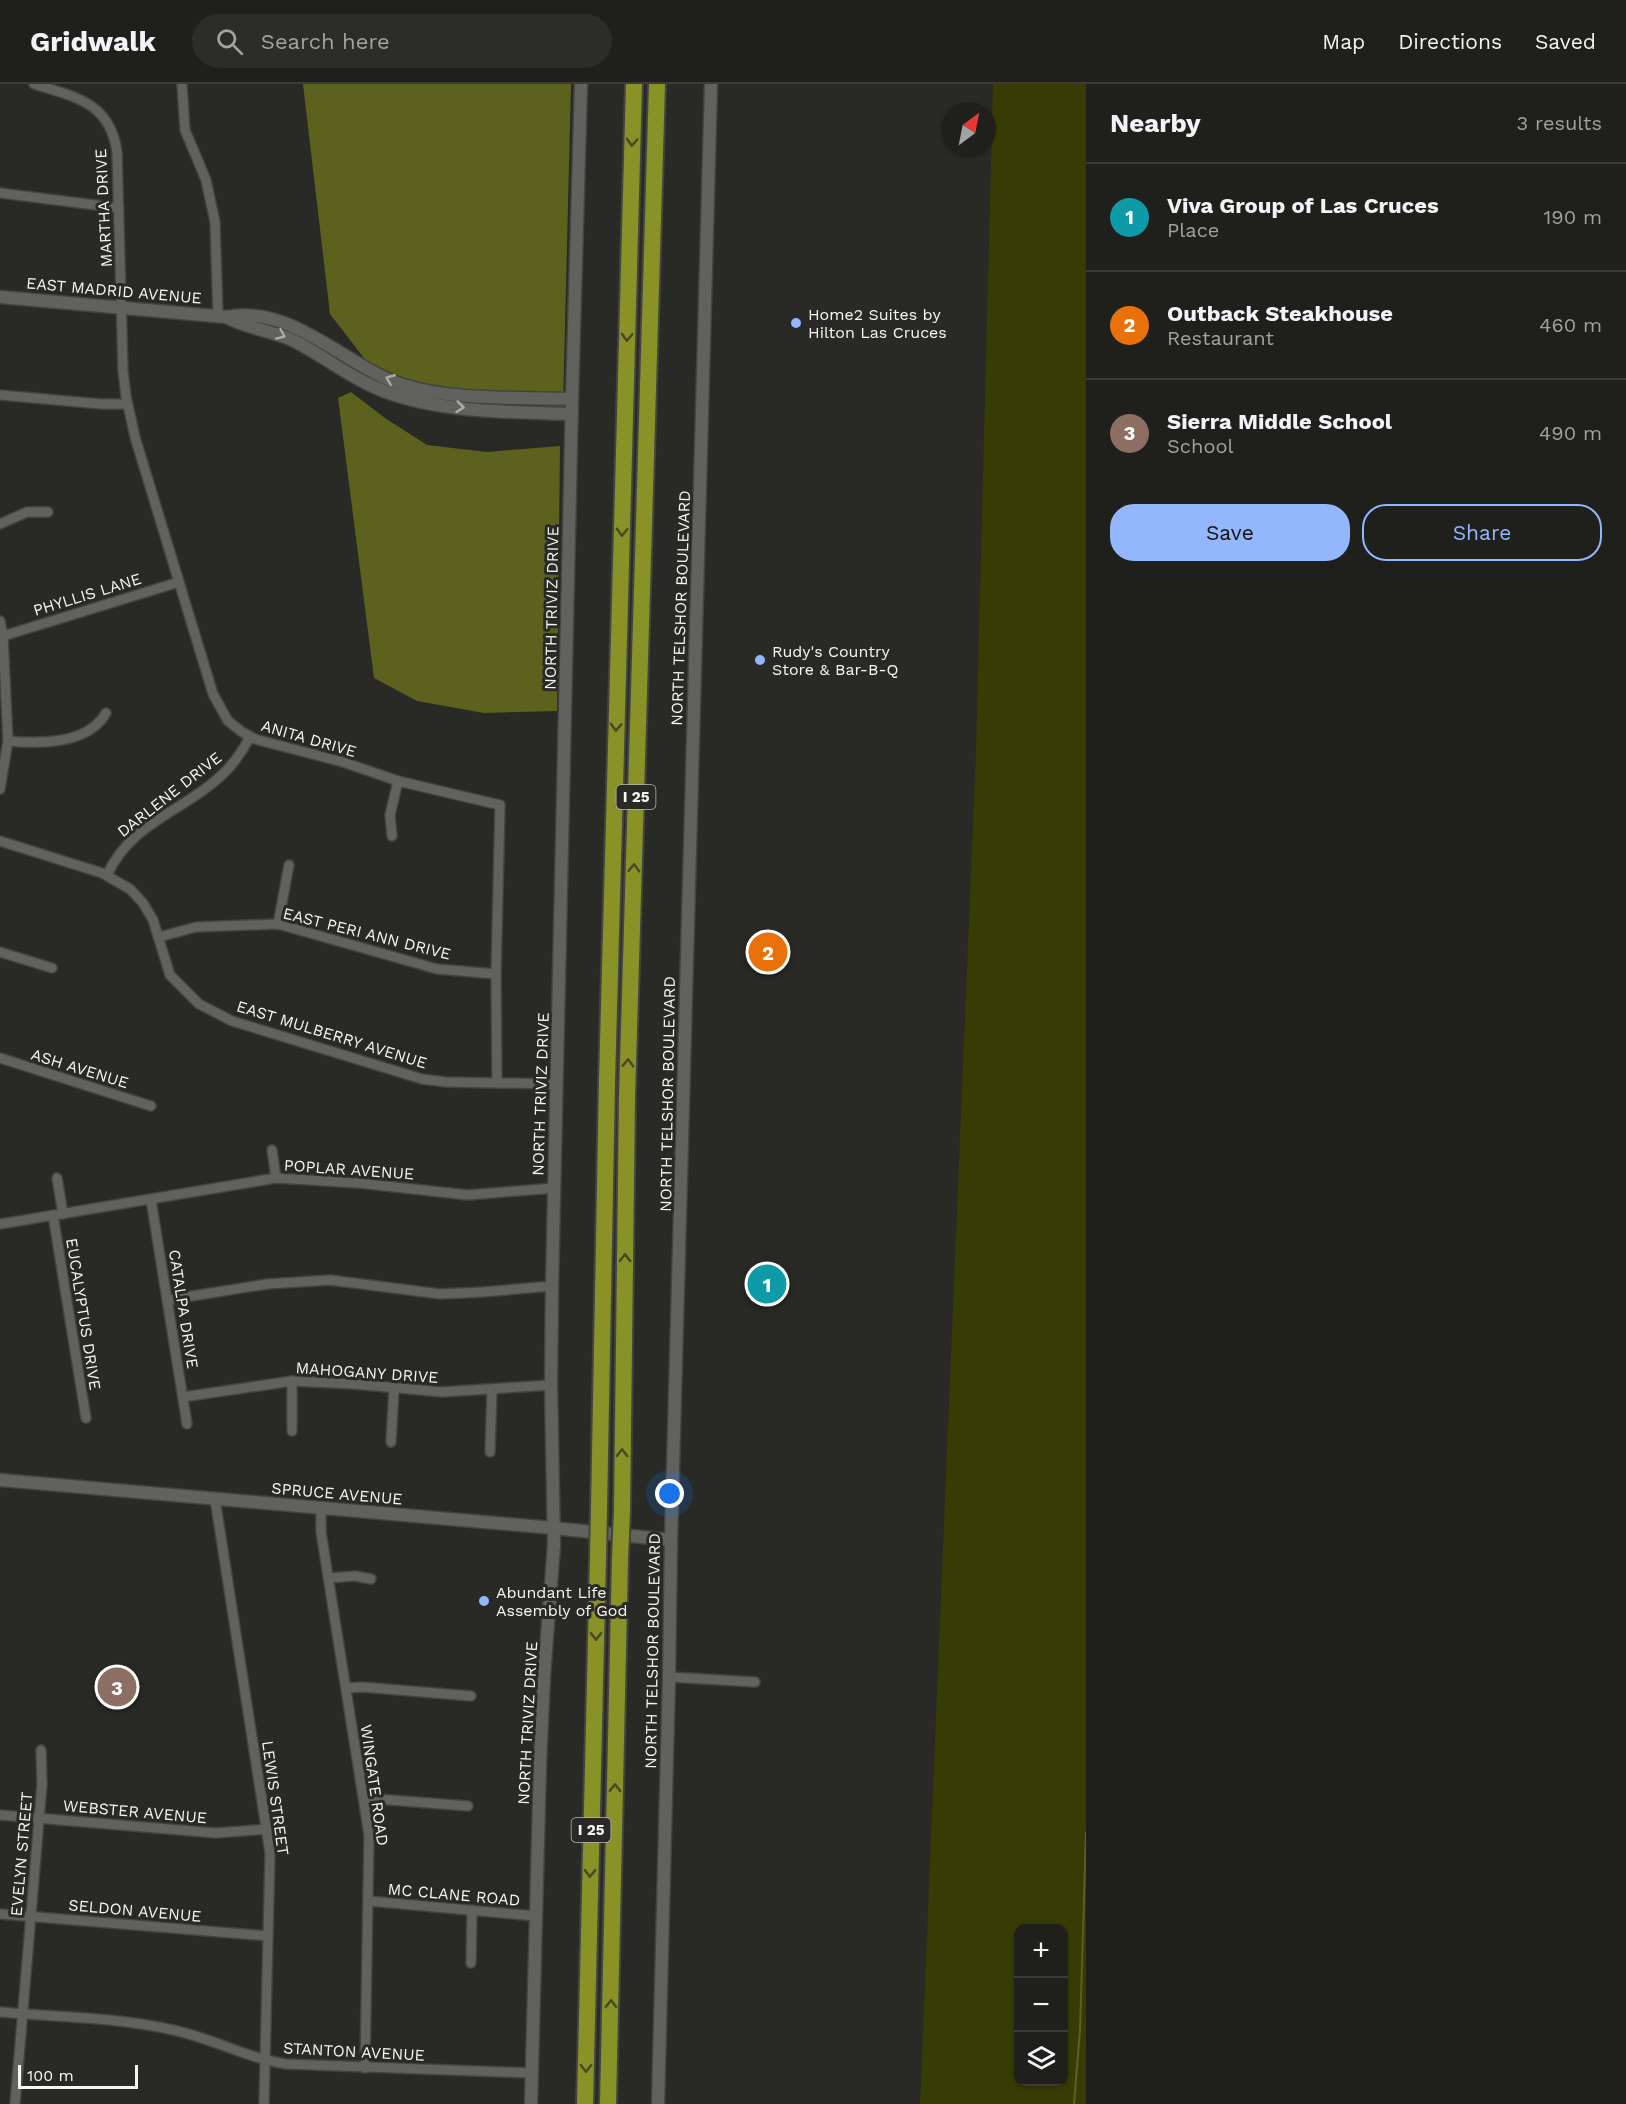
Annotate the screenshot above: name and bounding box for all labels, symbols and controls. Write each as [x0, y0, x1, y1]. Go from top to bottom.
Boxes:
search box [192, 14, 612, 68]
text: Gridwalk [30, 25, 156, 58]
icon: search [213, 25, 246, 58]
text: Search here [261, 29, 390, 54]
text: Map [1322, 29, 1365, 54]
text: Directions [1398, 29, 1502, 54]
text: Saved [1535, 29, 1596, 54]
north arrow [942, 102, 996, 156]
text: Nearby [1110, 108, 1201, 138]
text: 3 results [1517, 111, 1602, 135]
one-way arrow [626, 138, 639, 147]
street label: MARTHA DRIVE [91, 148, 116, 268]
text: Viva Group of Las Cruces [1167, 193, 1439, 218]
text: 1 [1125, 205, 1134, 229]
text: 190 m [1544, 205, 1602, 229]
text: Place [1167, 218, 1219, 242]
street label: EAST MADRID AVENUE [25, 273, 202, 308]
text: Outback Steakhouse [1167, 301, 1393, 326]
place label: Home2 Suites by Hilton Las Cruces [808, 305, 947, 342]
text: 2 [1124, 313, 1135, 337]
text: 460 m [1539, 313, 1602, 337]
marker: Home2 Suites by Hilton Las Cruces [789, 316, 803, 330]
text: Restaurant [1167, 326, 1274, 350]
one-way arrow [275, 328, 286, 340]
one-way arrow [621, 333, 633, 342]
one-way arrow [385, 374, 396, 386]
one-way arrow [455, 400, 464, 413]
text: Sierra Middle School [1167, 409, 1392, 434]
text: 3 [1124, 421, 1135, 445]
text: 490 m [1539, 421, 1602, 445]
text: School [1167, 434, 1234, 458]
street label: NORTH TELSHOR BOULEVARD [667, 490, 694, 726]
button: Save [1110, 504, 1350, 561]
button: Share [1362, 504, 1602, 561]
street label: NORTH TRIVIZ DRIVE [541, 526, 562, 690]
one-way arrow [615, 528, 628, 537]
street label: PHYLLIS LANE [31, 569, 143, 620]
place label: Rudy's Country Store & Bar-B-Q [772, 642, 899, 679]
marker: Rudy's Country Store & Bar-B-Q [753, 653, 767, 667]
street label: ANITA DRIVE [259, 716, 359, 761]
one-way arrow [610, 723, 623, 732]
street label: DARLENE DRIVE [113, 748, 225, 841]
road number: I 25 [616, 785, 656, 809]
one-way arrow [627, 863, 640, 872]
street label: EAST PERI ANN DRIVE [281, 903, 453, 964]
pin: 2 [748, 930, 788, 974]
street label: NORTH TELSHOR BOULEVARD [656, 976, 679, 1212]
street label: EAST MULBERRY AVENUE [234, 996, 429, 1073]
street label: NORTH TRIVIZ DRIVE [528, 1012, 553, 1176]
street label: ASH AVENUE [29, 1045, 131, 1092]
one-way arrow [622, 1058, 634, 1067]
street label: POPLAR AVENUE [283, 1155, 415, 1184]
street label: EUCALYPTUS DRIVE [62, 1237, 105, 1391]
street label: CATALPA DRIVE [165, 1248, 202, 1370]
one-way arrow [619, 1253, 631, 1262]
pin: 1 [748, 1262, 786, 1306]
street label: MAHOGANY DRIVE [295, 1358, 439, 1387]
one-way arrow [616, 1448, 629, 1457]
street label: SPRUCE AVENUE [271, 1478, 403, 1509]
your location [655, 1479, 684, 1508]
street label: NORTH TELSHOR BOULEVARD [641, 1533, 664, 1769]
place label: Abundant Life Assembly of God [496, 1583, 627, 1620]
marker: Abundant Life Assembly of God [477, 1594, 491, 1608]
one-way arrow [590, 1632, 602, 1641]
street label: NORTH TRIVIZ DRIVE [514, 1641, 541, 1805]
pin: 3 [98, 1664, 136, 1710]
street label: WINGATE ROAD [357, 1723, 392, 1847]
street label: LEWIS STREET [258, 1739, 293, 1857]
one-way arrow [609, 1783, 622, 1792]
street label: EVELYN STREET [7, 1791, 36, 1917]
street label: WEBSTER AVENUE [62, 1796, 208, 1827]
road number: I 25 [572, 1818, 610, 1842]
one-way arrow [584, 1869, 597, 1878]
street label: MC CLANE ROAD [387, 1879, 521, 1910]
street label: SELDON AVENUE [68, 1895, 202, 1926]
map controls [1014, 1924, 1068, 2086]
button: + [1014, 1924, 1068, 1978]
button: − [1014, 1978, 1068, 2032]
one-way arrow [604, 1999, 617, 2008]
button: layers [1014, 2032, 1068, 2086]
street label: STANTON AVENUE [283, 2038, 425, 2065]
scale bar [18, 2062, 138, 2090]
one-way arrow [579, 2064, 592, 2073]
text: 100 m [27, 2066, 74, 2085]

